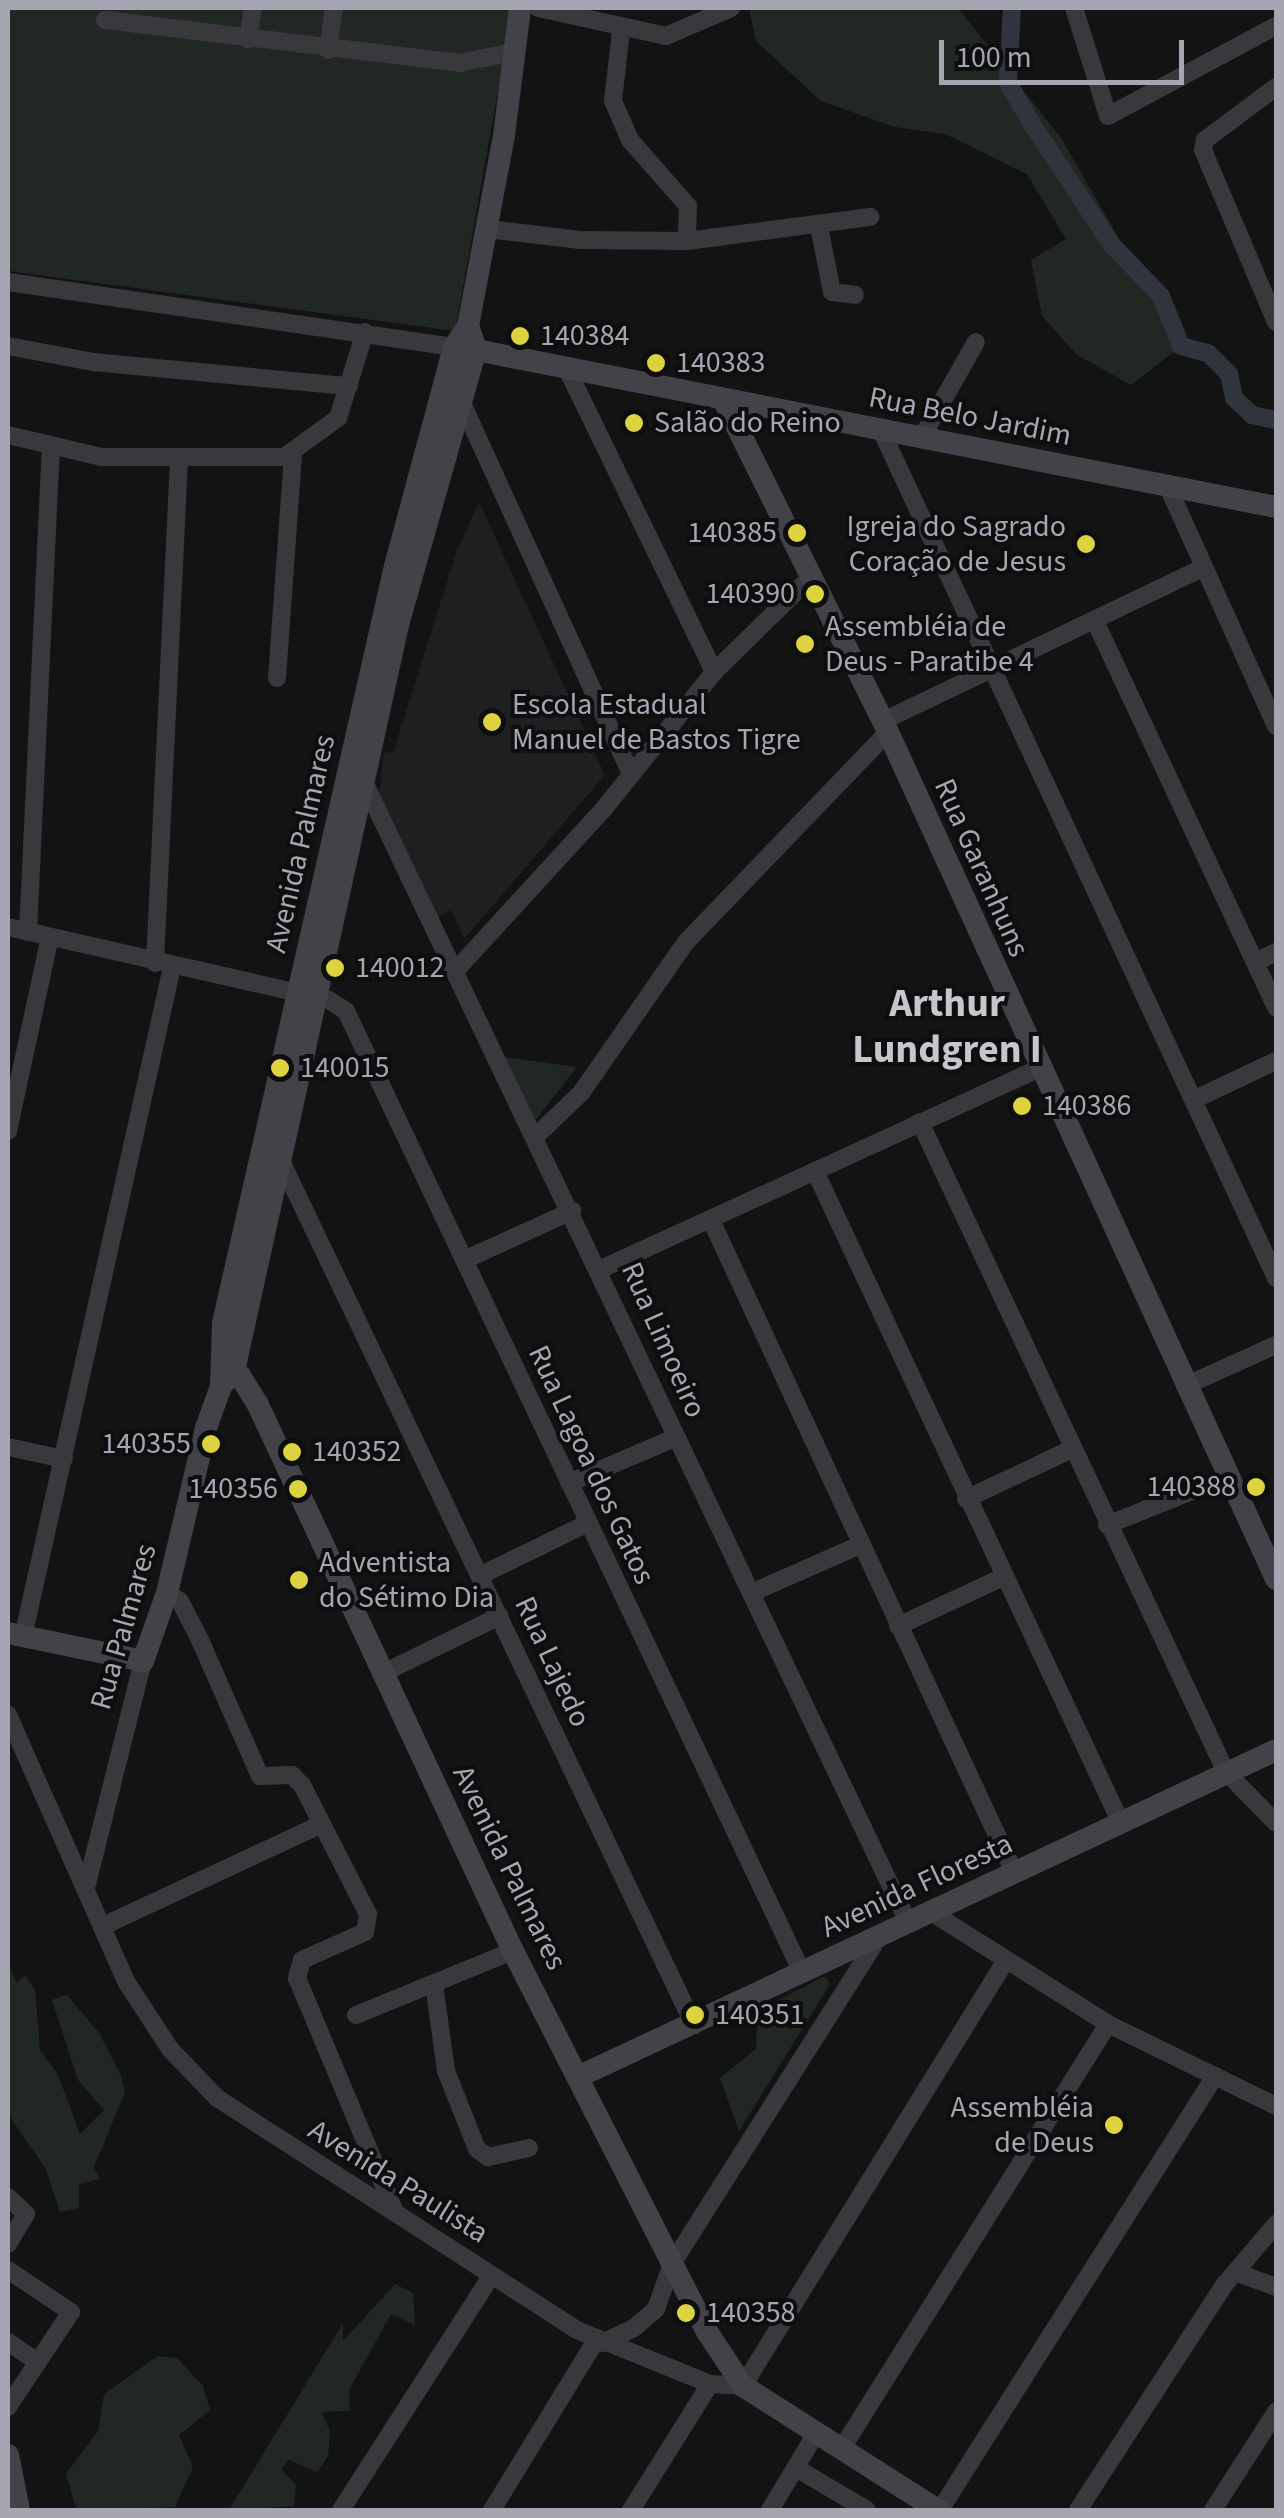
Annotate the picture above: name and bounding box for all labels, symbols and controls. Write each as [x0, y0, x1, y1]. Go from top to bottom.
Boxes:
scale bar [944, 20, 1189, 82]
text: 100 m [956, 36, 1032, 79]
place label: 140384 [540, 318, 629, 354]
marker: 140384 [509, 325, 531, 347]
place label: 140383 [676, 345, 765, 381]
marker: 140383 [645, 352, 667, 374]
street label: Rua Belo Jardim [866, 380, 1074, 454]
place label: Salão do Reino [654, 405, 841, 441]
marker: Salão do Reino [623, 412, 645, 434]
place label: Igreja do Sagrado Coração de Jesus [847, 509, 1066, 580]
place label: 140385 [688, 515, 777, 551]
marker: 140385 [786, 522, 808, 544]
marker: Igreja do Sagrado Coração de Jesus [1075, 533, 1097, 555]
place label: 140390 [706, 576, 795, 612]
marker: 140390 [804, 583, 826, 605]
place label: Assembléia de Deus - Paratibe 4 [825, 609, 1034, 680]
marker: Assembléia de Deus - Paratibe 4 [794, 633, 816, 655]
place label: Escola Estadual Manuel de Bastos Tigre [512, 687, 801, 758]
marker: Escola Estadual Manuel de Bastos Tigre [481, 711, 503, 733]
street label: Avenida Palmares [258, 732, 344, 956]
street label: Rua Garanhuns [926, 773, 1036, 963]
place label: 140012 [355, 950, 444, 986]
marker: 140012 [324, 957, 346, 979]
district label: Arthur Lundgren I [852, 980, 1042, 1074]
place label: 140015 [300, 1050, 389, 1086]
marker: 140015 [269, 1057, 291, 1079]
place label: 140386 [1042, 1088, 1131, 1124]
marker: 140386 [1011, 1095, 1033, 1117]
street label: Rua Limoeiro [613, 1257, 713, 1423]
street label: Rua Lagoa dos Gatos [520, 1340, 662, 1590]
place label: 140355 [102, 1426, 191, 1462]
marker: 140355 [200, 1433, 222, 1455]
place label: 140352 [312, 1434, 401, 1470]
marker: 140352 [281, 1441, 303, 1463]
place label: 140388 [1147, 1469, 1236, 1505]
place label: 140356 [189, 1471, 278, 1507]
marker: 140388 [1245, 1476, 1267, 1498]
marker: 140356 [287, 1478, 309, 1500]
street label: Rua Palmares [83, 1540, 165, 1714]
place label: Adventista do Sétimo Dia [319, 1545, 494, 1616]
marker: Adventista do Sétimo Dia [288, 1569, 310, 1591]
street label: Rua Lajedo [506, 1591, 598, 1733]
street label: Avenida Palmares [444, 1760, 574, 1976]
street label: Avenida Floresta [816, 1826, 1018, 1946]
place label: 140351 [715, 1997, 804, 2033]
marker: 140351 [684, 2004, 706, 2026]
place label: Assembléia de Deus [951, 2090, 1094, 2160]
street label: Avenida Paulista [301, 2112, 495, 2252]
marker: Assembléia de Deus [1103, 2114, 1125, 2136]
place label: 140358 [706, 2295, 795, 2331]
marker: 140358 [675, 2302, 697, 2324]

